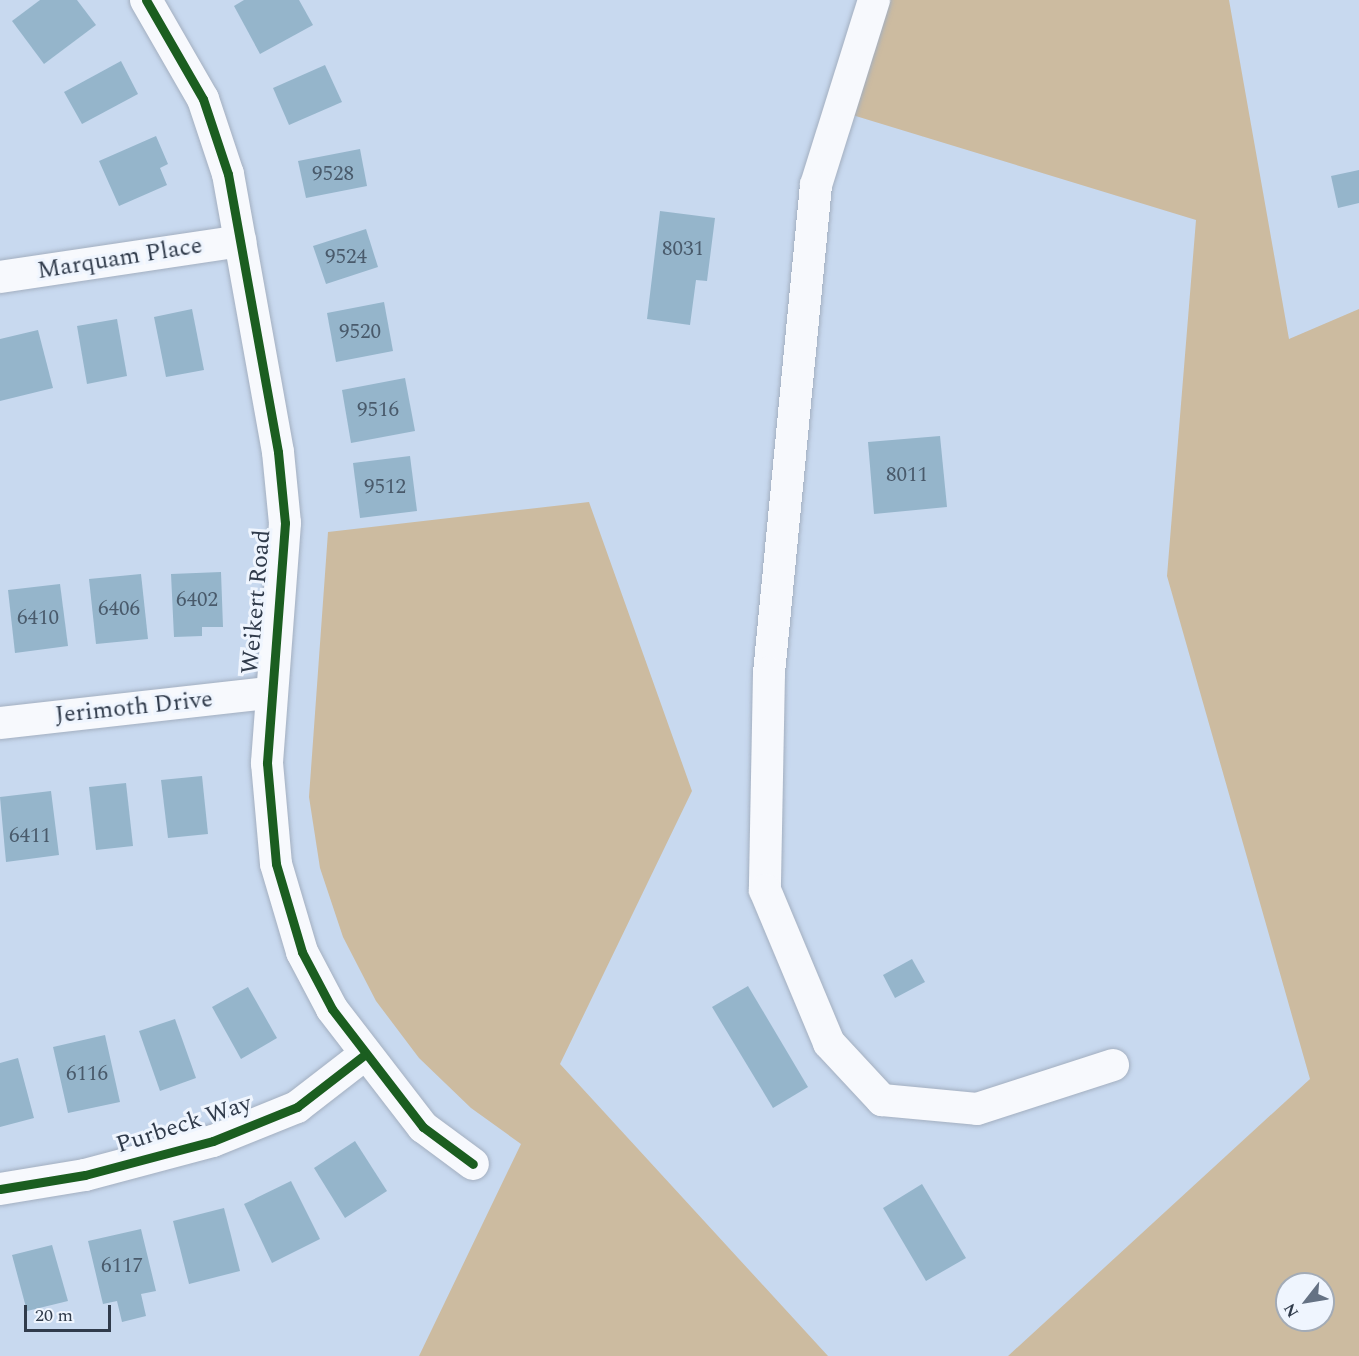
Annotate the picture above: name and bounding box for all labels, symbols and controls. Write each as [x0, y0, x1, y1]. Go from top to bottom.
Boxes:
house number: 9528 [312, 161, 354, 187]
street label: Marquam Place [35, 232, 205, 286]
house number: 8031 [662, 236, 704, 262]
house number: 9524 [325, 244, 367, 270]
house number: 9520 [339, 319, 381, 345]
house number: 9516 [357, 397, 399, 423]
house number: 8011 [886, 462, 928, 488]
house number: 9512 [364, 474, 406, 500]
street label: Weikert Road [236, 529, 278, 675]
house number: 6402 [176, 587, 218, 613]
house number: 6406 [98, 596, 140, 622]
house number: 6410 [17, 605, 59, 631]
street label: Jerimoth Drive [54, 685, 214, 731]
house number: 6411 [9, 823, 51, 849]
house number: 6116 [66, 1061, 108, 1087]
street label: Purbeck Way [113, 1090, 255, 1160]
house number: 6117 [101, 1253, 143, 1279]
north arrow [1275, 1272, 1335, 1332]
scale bar [27, 1293, 114, 1331]
text: N [1278, 1298, 1305, 1322]
text: 20 m [35, 1302, 73, 1329]

